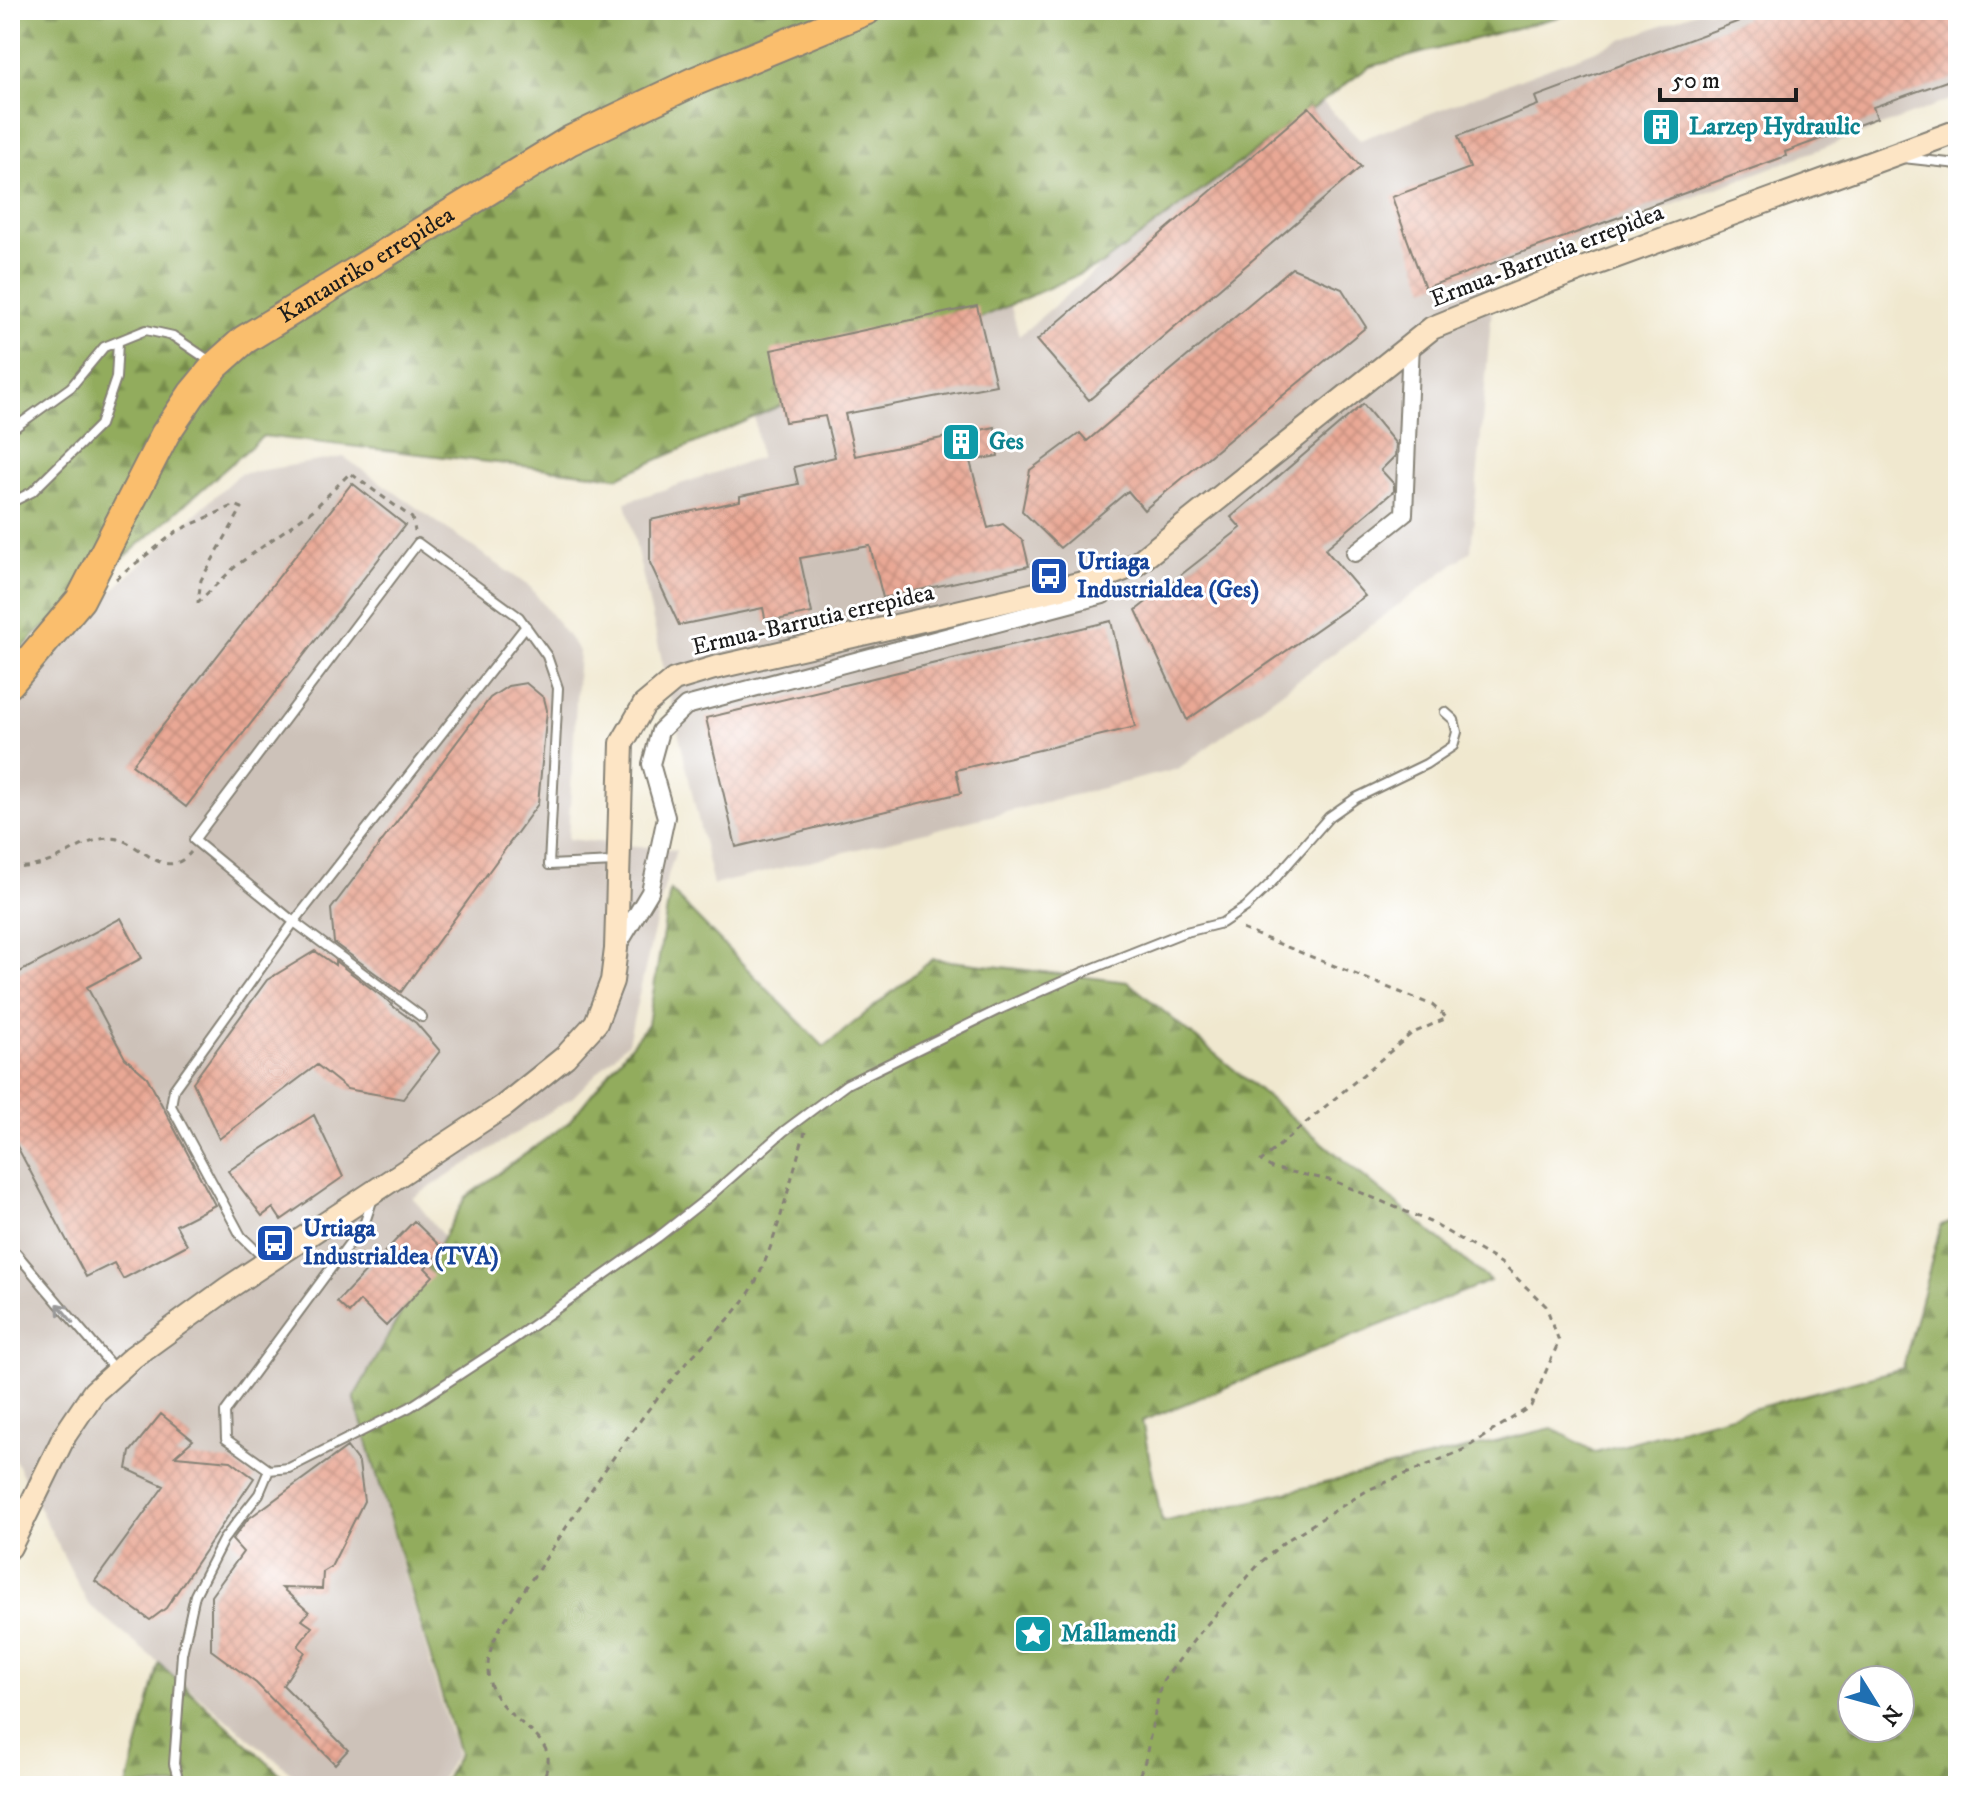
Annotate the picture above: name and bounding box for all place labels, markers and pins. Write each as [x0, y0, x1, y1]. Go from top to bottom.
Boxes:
building icon: Larzep Hydraulic [1640, 106, 1682, 148]
place label: Larzep Hydraulic [1689, 112, 1861, 142]
building icon: Ges [940, 421, 982, 463]
place label: Ges [989, 427, 1024, 457]
place label: Urtiaga Industrialdea (Ges) [1077, 547, 1259, 605]
bus stop icon: Urtiaga Industrialdea (Ges) [1028, 555, 1070, 597]
place label: Urtiaga Industrialdea (TVA) [303, 1214, 499, 1272]
bus stop icon: Urtiaga Industrialdea (TVA) [254, 1222, 296, 1264]
place icon: Mallamendi [1012, 1613, 1054, 1655]
place label: Mallamendi [1061, 1619, 1176, 1649]

